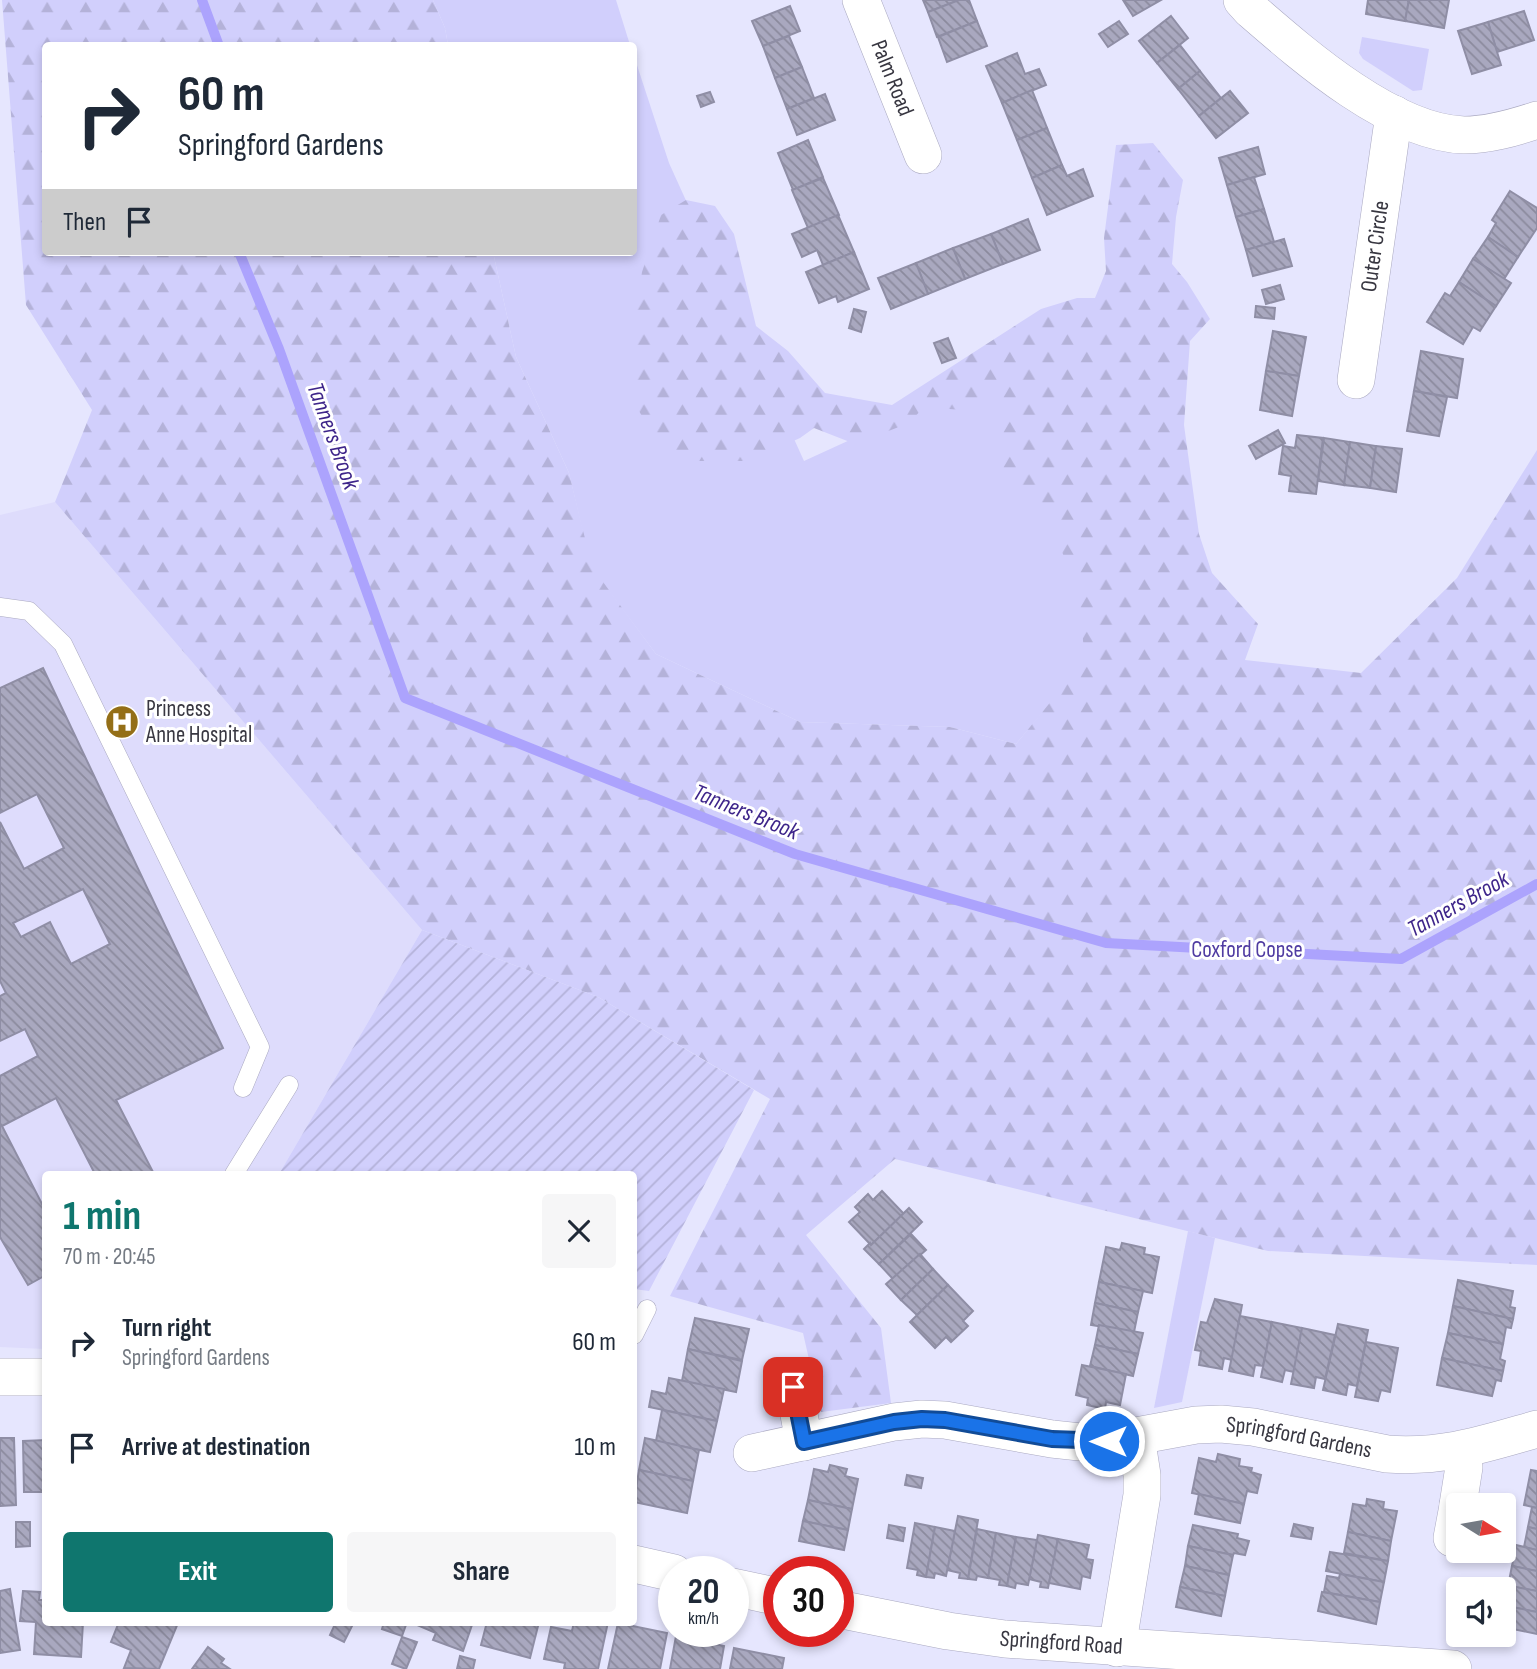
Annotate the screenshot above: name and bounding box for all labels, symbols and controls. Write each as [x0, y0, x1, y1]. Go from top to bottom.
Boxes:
street label: Palm Road [864, 36, 920, 120]
text: 60 m [178, 66, 265, 125]
icon: right [63, 70, 154, 161]
text: Springford Gardens [178, 126, 384, 165]
street label: Outer Circle [1355, 199, 1395, 294]
icon: arrive [120, 203, 158, 241]
text: Then [63, 207, 106, 238]
water label: Tanners Brook [300, 379, 366, 494]
place label: Princess Anne Hospital [145, 695, 252, 749]
hospital icon: Princess Anne Hospital [103, 703, 141, 741]
water label: Tanners Brook [689, 778, 804, 847]
water label: Tanners Brook [1402, 864, 1515, 944]
park label: Coxford Copse [1191, 936, 1303, 964]
text: 1 min [63, 1191, 141, 1242]
button: close [542, 1194, 616, 1268]
text: 70 m · 20:45 [63, 1243, 155, 1271]
text: Turn right [122, 1313, 211, 1344]
icon: right [63, 1324, 101, 1362]
text: 60 m [572, 1327, 616, 1358]
text: Springford Gardens [122, 1344, 270, 1372]
pin [763, 1357, 823, 1417]
icon: arrive [774, 1368, 812, 1406]
position arrow [1072, 1404, 1146, 1478]
street label: Springford Gardens [1225, 1411, 1374, 1465]
icon: arrive [63, 1429, 101, 1467]
text: Arrive at destination [122, 1432, 310, 1463]
text: 10 m [574, 1432, 616, 1463]
north arrow [1446, 1493, 1516, 1563]
map controls [1446, 1493, 1516, 1647]
button: Exit [63, 1532, 333, 1612]
button: Share [347, 1532, 616, 1612]
speed limit sign: 30 [763, 1556, 854, 1647]
text: 20 [688, 1571, 720, 1614]
button: sound [1446, 1577, 1516, 1647]
text: km/h [688, 1608, 719, 1629]
street label: Springford Road [998, 1624, 1123, 1661]

